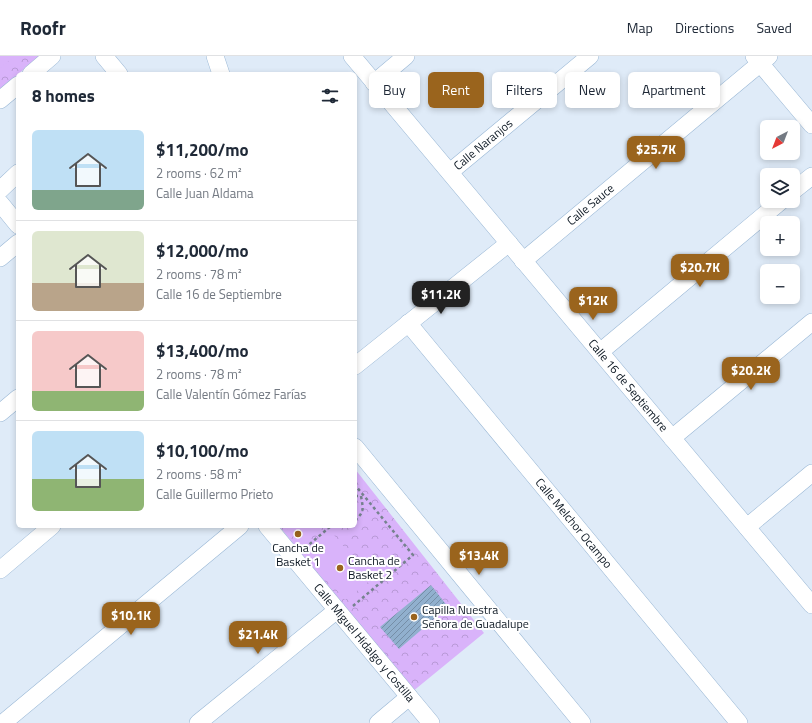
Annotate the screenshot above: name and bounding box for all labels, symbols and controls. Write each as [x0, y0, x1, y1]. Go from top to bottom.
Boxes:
text: Roofr [20, 13, 66, 42]
text: Map [627, 17, 653, 38]
text: Directions [675, 17, 734, 38]
text: Saved [756, 17, 792, 38]
chip: Buy [369, 72, 420, 108]
chip: Rent [428, 72, 484, 108]
chip: Filters [492, 72, 557, 108]
chip: New [565, 72, 620, 108]
chip: Apartment [628, 72, 720, 108]
text: 8 homes [32, 83, 95, 109]
icon: filters [319, 85, 341, 107]
street label: Calle Naranjos [449, 114, 517, 175]
north arrow [760, 120, 800, 160]
map controls [760, 120, 800, 304]
pin: $25.7K [623, 136, 689, 170]
text: $11,200/mo [156, 137, 248, 163]
text: $25.7K [636, 139, 676, 159]
icon: home [64, 146, 112, 194]
text: 2 rooms · 62 m² [156, 163, 242, 183]
button: layers [760, 168, 800, 208]
street label: Calle Sauce [562, 179, 618, 230]
text: Calle Juan Aldama [156, 183, 254, 203]
button: + [760, 216, 800, 256]
text: $12,000/mo [156, 238, 248, 264]
icon: home [64, 247, 112, 295]
pin: $20.7K [667, 254, 733, 288]
text: $20.7K [680, 257, 720, 277]
text: 2 rooms · 78 m² [156, 264, 242, 284]
button: − [760, 264, 800, 304]
pin: $11.2K [408, 281, 474, 315]
text: Calle 16 de Septiembre [156, 284, 282, 304]
text: $11.2K [421, 284, 461, 304]
pin: $12K [569, 287, 617, 321]
text: $12K [578, 290, 608, 310]
street label: Calle 16 de Septiembre [584, 335, 673, 436]
text: $13,400/mo [156, 338, 248, 364]
icon: home [64, 347, 112, 395]
pin: $20.2K [718, 357, 784, 391]
text: $20.2K [731, 360, 771, 380]
text: 2 rooms · 78 m² [156, 364, 242, 384]
text: Calle Valentín Gómez Farías [156, 384, 306, 404]
text: $10,100/mo [156, 438, 248, 464]
icon: home [64, 447, 112, 495]
text: 2 rooms · 58 m² [156, 464, 242, 484]
street label: Calle Melchor Ocampo [531, 474, 617, 572]
text: Calle Guillermo Prieto [156, 484, 273, 504]
marker: Cancha de Basket 1 [293, 529, 303, 539]
place label: Cancha de Basket 1 [272, 538, 324, 571]
pin: $13.4K [446, 542, 512, 576]
text: $13.4K [459, 545, 499, 565]
place label: Cancha de Basket 2 [348, 551, 400, 584]
marker: Cancha de Basket 2 [335, 563, 345, 573]
street label: Calle Miguel Hidalgo y Costilla [309, 579, 420, 706]
place label: Capilla Nuestra Señora de Guadalupe [422, 600, 529, 633]
pin: $10.1K [98, 602, 164, 636]
text: $10.1K [111, 605, 151, 625]
marker: Capilla Nuestra Señora de Guadalupe [409, 612, 419, 622]
pin: $21.4K [225, 621, 291, 655]
text: $21.4K [238, 624, 278, 644]

